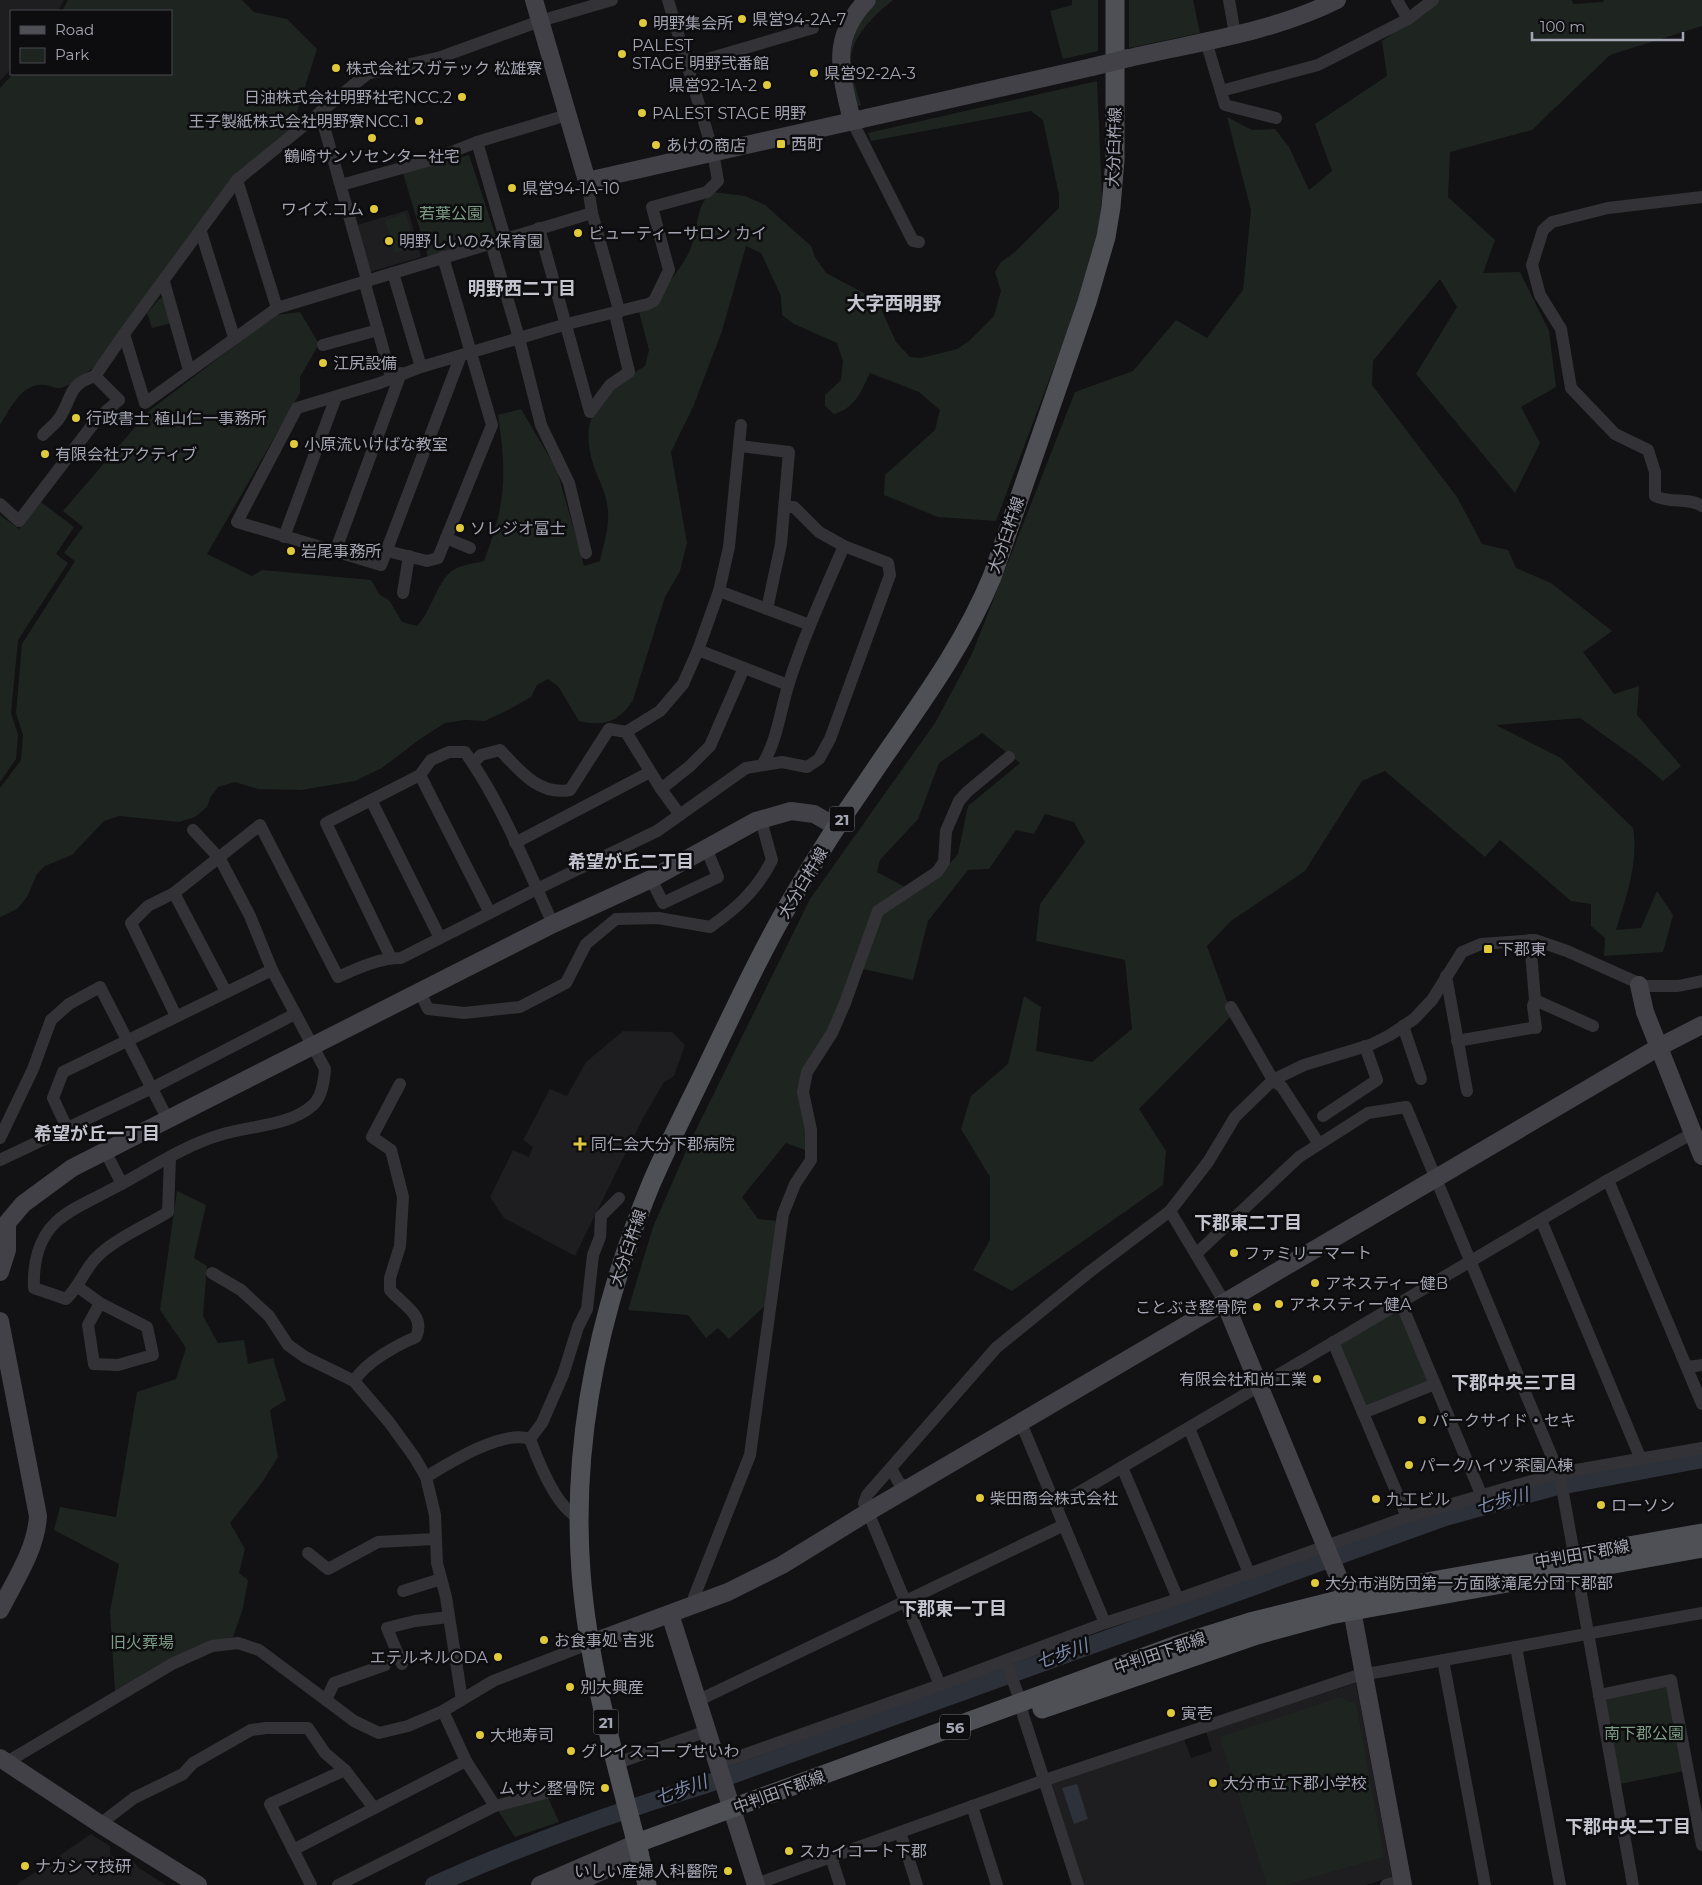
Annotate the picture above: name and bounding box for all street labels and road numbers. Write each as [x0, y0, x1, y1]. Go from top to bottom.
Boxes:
street label: 大分臼杵線 [1103, 107, 1125, 187]
street label: 大分臼杵線 [984, 494, 1028, 576]
road number: 21 [830, 806, 854, 832]
street label: 大分臼杵線 [774, 844, 832, 922]
street label: 大分臼杵線 [606, 1207, 650, 1289]
street label: 中判田下郡線 [1533, 1536, 1631, 1572]
street label: 中判田下郡線 [1112, 1628, 1208, 1678]
road number: 21 [594, 1710, 618, 1734]
road number: 56 [940, 1714, 970, 1740]
street label: 中判田下郡線 [731, 1767, 827, 1817]

